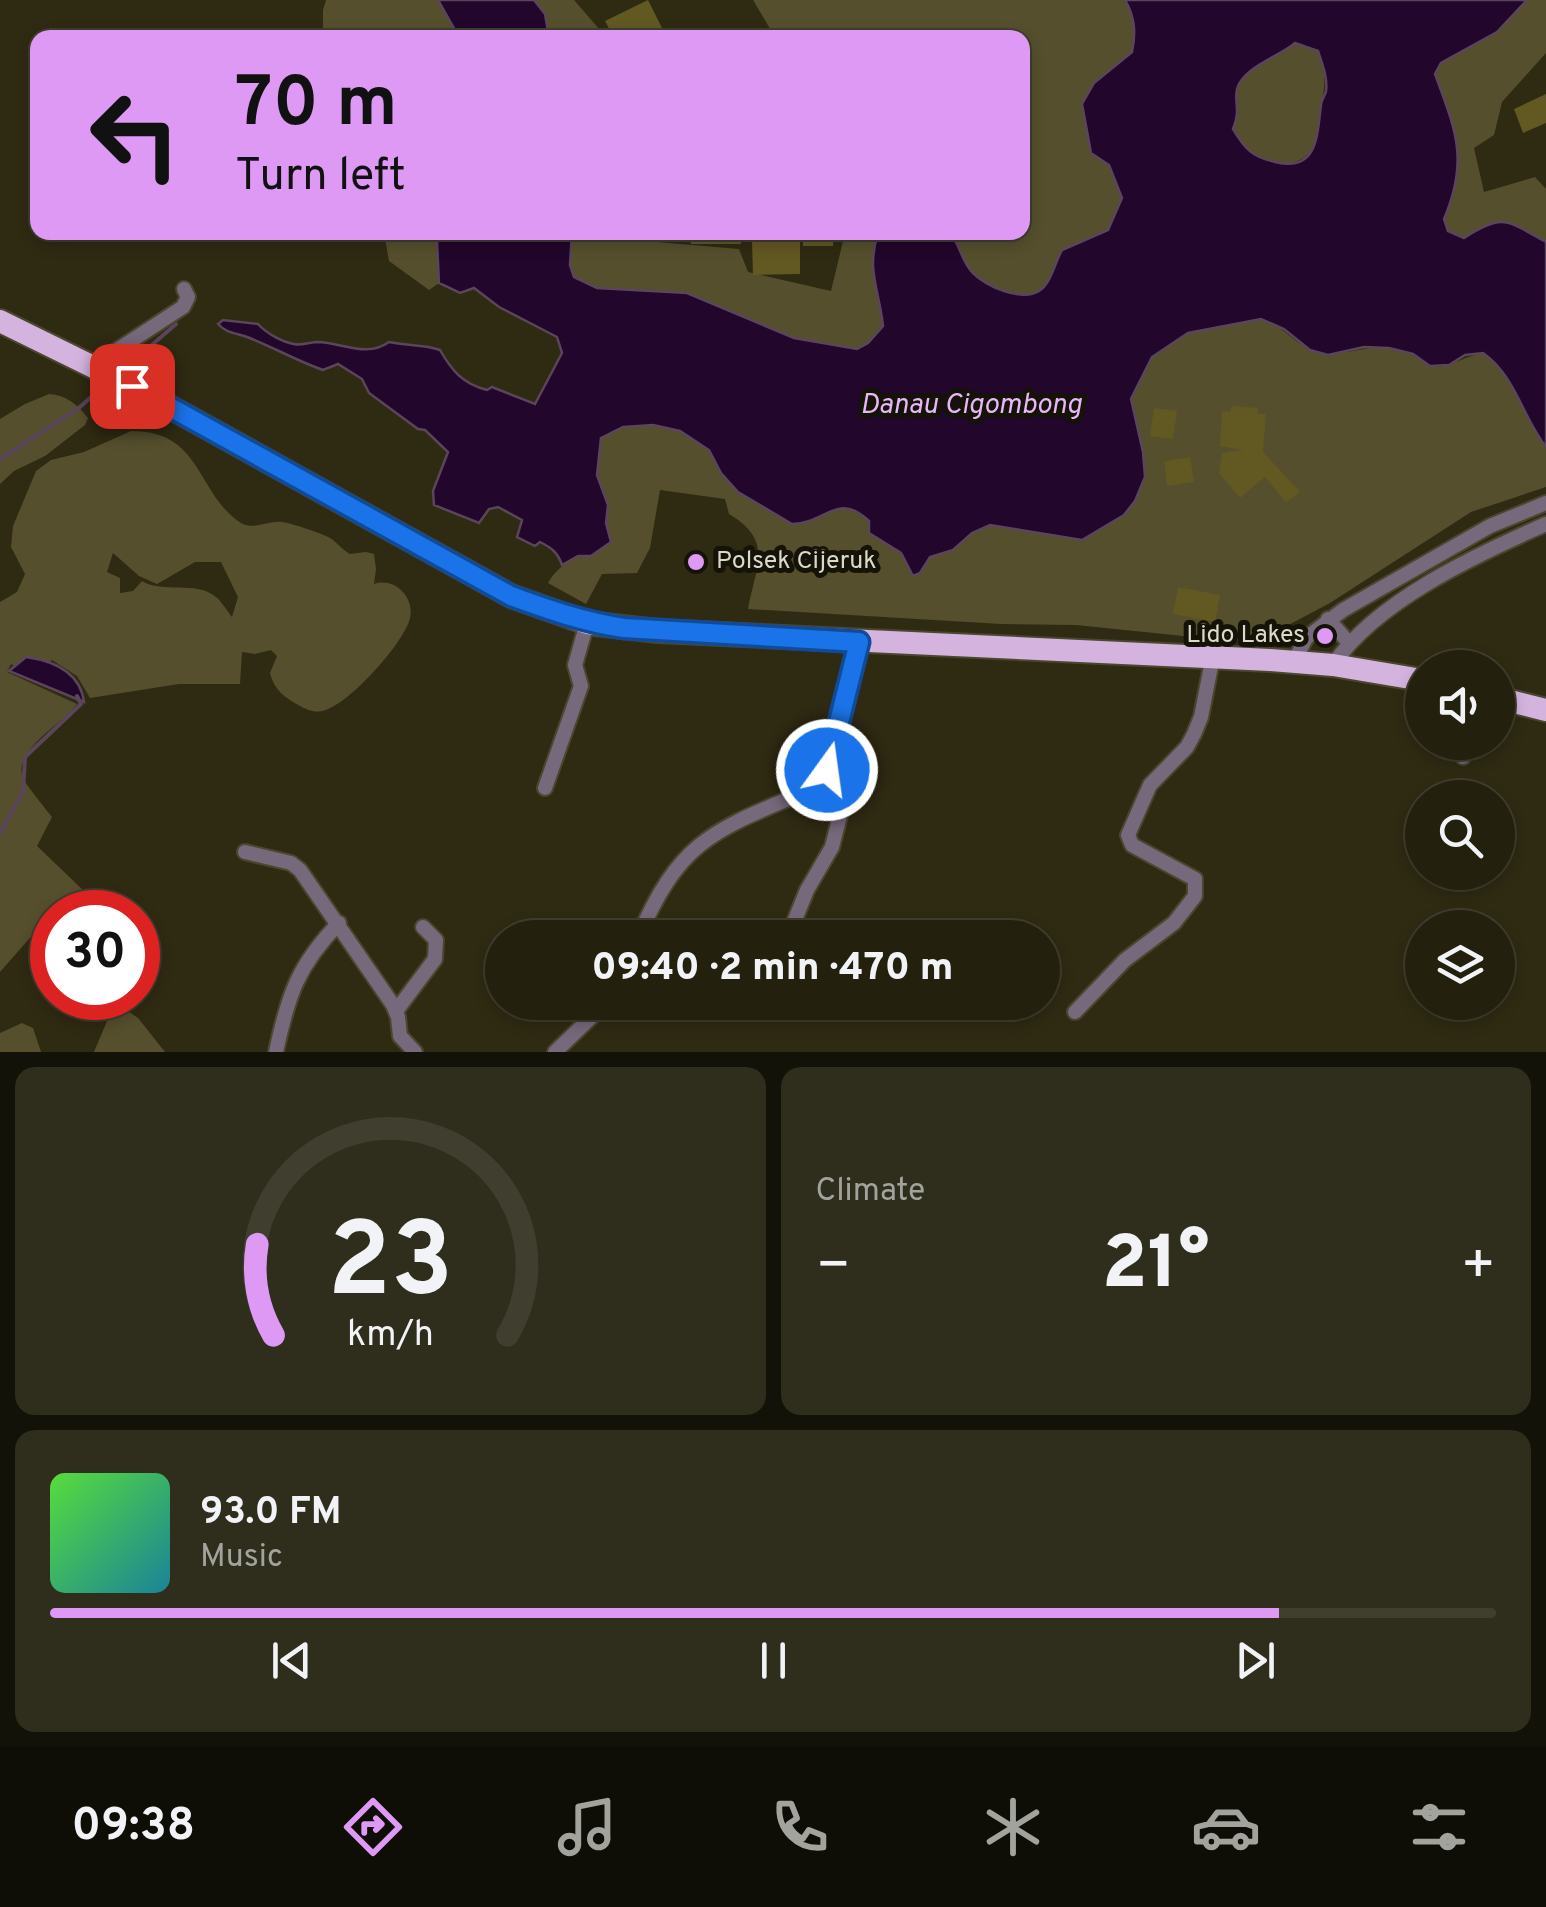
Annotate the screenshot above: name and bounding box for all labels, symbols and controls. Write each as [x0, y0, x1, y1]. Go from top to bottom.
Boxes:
text: 70 m [235, 62, 398, 151]
icon: left [70, 70, 200, 200]
text: Turn left [235, 149, 406, 206]
pin [90, 344, 175, 429]
icon: arrive [105, 359, 160, 414]
water label: Danau Cigombong [860, 388, 1083, 424]
place label: Polsek Cijeruk [716, 546, 877, 578]
marker: Polsek Cijeruk [685, 551, 707, 573]
place label: Lido Lakes [1186, 620, 1305, 652]
marker: Lido Lakes [1314, 625, 1336, 647]
map controls [1405, 650, 1515, 1020]
button: sound [1405, 650, 1515, 760]
position arrow [775, 718, 879, 822]
button: search [1405, 780, 1515, 890]
speed limit sign: 30 [30, 890, 160, 1020]
button: layers [1405, 910, 1515, 1020]
text: 09:40 · 2 min · 470 m [592, 945, 953, 994]
text: Climate [816, 1172, 925, 1212]
text: 23 [327, 1201, 453, 1333]
text: 21° [1102, 1220, 1210, 1315]
text: − [816, 1233, 851, 1303]
text: + [1461, 1233, 1496, 1303]
text: km/h [347, 1313, 434, 1359]
text: 93.0 FM [200, 1489, 342, 1538]
text: Music [200, 1538, 283, 1578]
icon: previous [264, 1633, 319, 1688]
icon: pause [746, 1633, 801, 1688]
icon: next [1228, 1633, 1283, 1688]
icon: directions [338, 1792, 408, 1862]
icon: music [552, 1792, 622, 1862]
icon: phone [765, 1792, 835, 1862]
icon: climate [978, 1792, 1048, 1862]
icon: car [1191, 1792, 1261, 1862]
icon: filters [1404, 1792, 1474, 1862]
text: 09:38 [72, 1799, 195, 1856]

